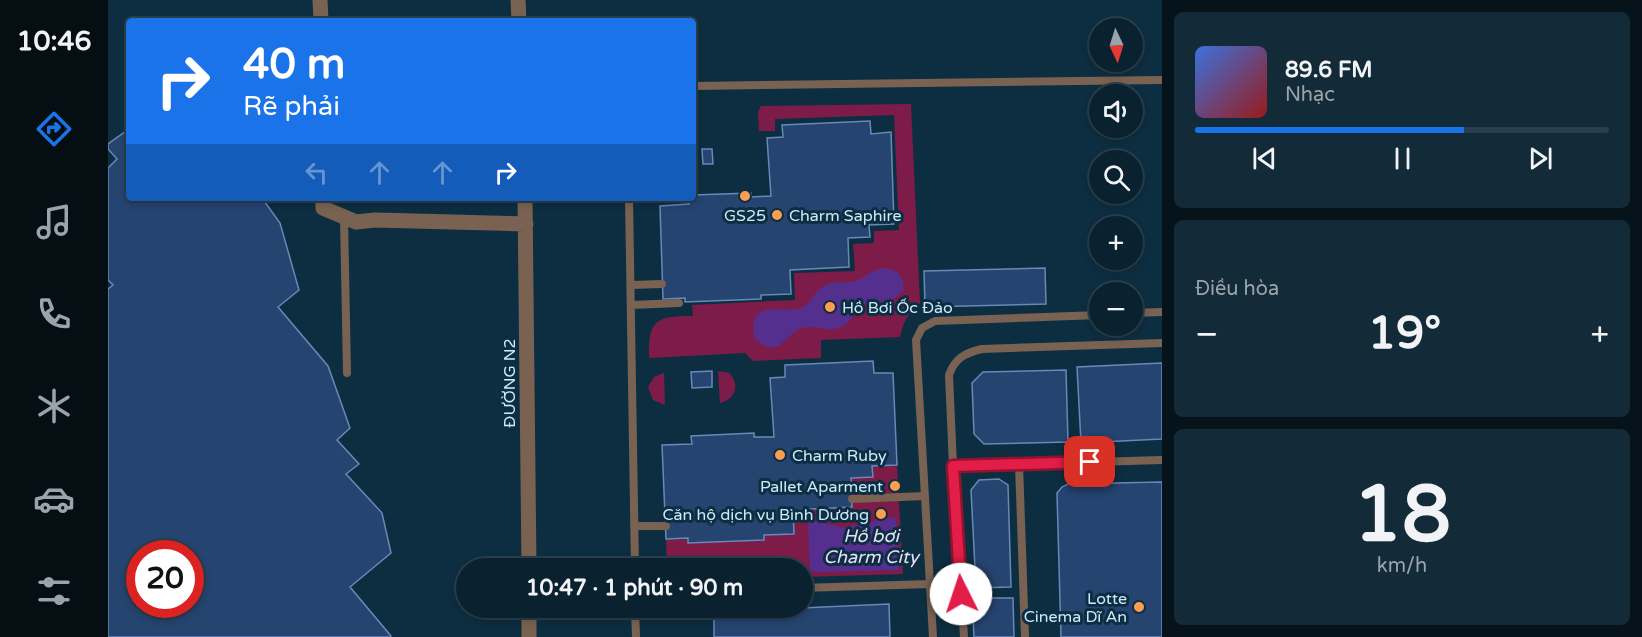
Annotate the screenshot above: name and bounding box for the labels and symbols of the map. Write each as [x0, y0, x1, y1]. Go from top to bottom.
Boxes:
north arrow [1089, 18, 1143, 72]
marker: GS25 [738, 189, 752, 203]
place label: GS25 [724, 206, 766, 226]
place label: Charm Saphire [789, 206, 901, 226]
marker: Charm Saphire [770, 208, 784, 222]
place label: Hồ Bơi Ốc Đảo [842, 298, 953, 318]
marker: Hồ Bơi Ốc Đảo [823, 300, 837, 314]
street label: ĐƯỜNG N2 [500, 338, 520, 428]
pin [1064, 436, 1115, 487]
place label: Charm Ruby [792, 446, 887, 466]
marker: Charm Ruby [773, 448, 787, 462]
place label: Pallet Aparment [760, 477, 883, 497]
marker: Pallet Aparment [888, 479, 902, 493]
place label: Căn hộ dịch vụ Bình Dương [663, 505, 869, 525]
marker: Căn hộ dịch vụ Bình Dương [874, 507, 888, 521]
water label: Hồ bơi Charm City [823, 525, 921, 568]
speed limit sign: 20 [126, 540, 204, 618]
position arrow [929, 562, 993, 626]
place label: Lotte Cinema Dĩ An [1024, 589, 1127, 627]
marker: Lotte Cinema Dĩ An [1132, 600, 1146, 614]

